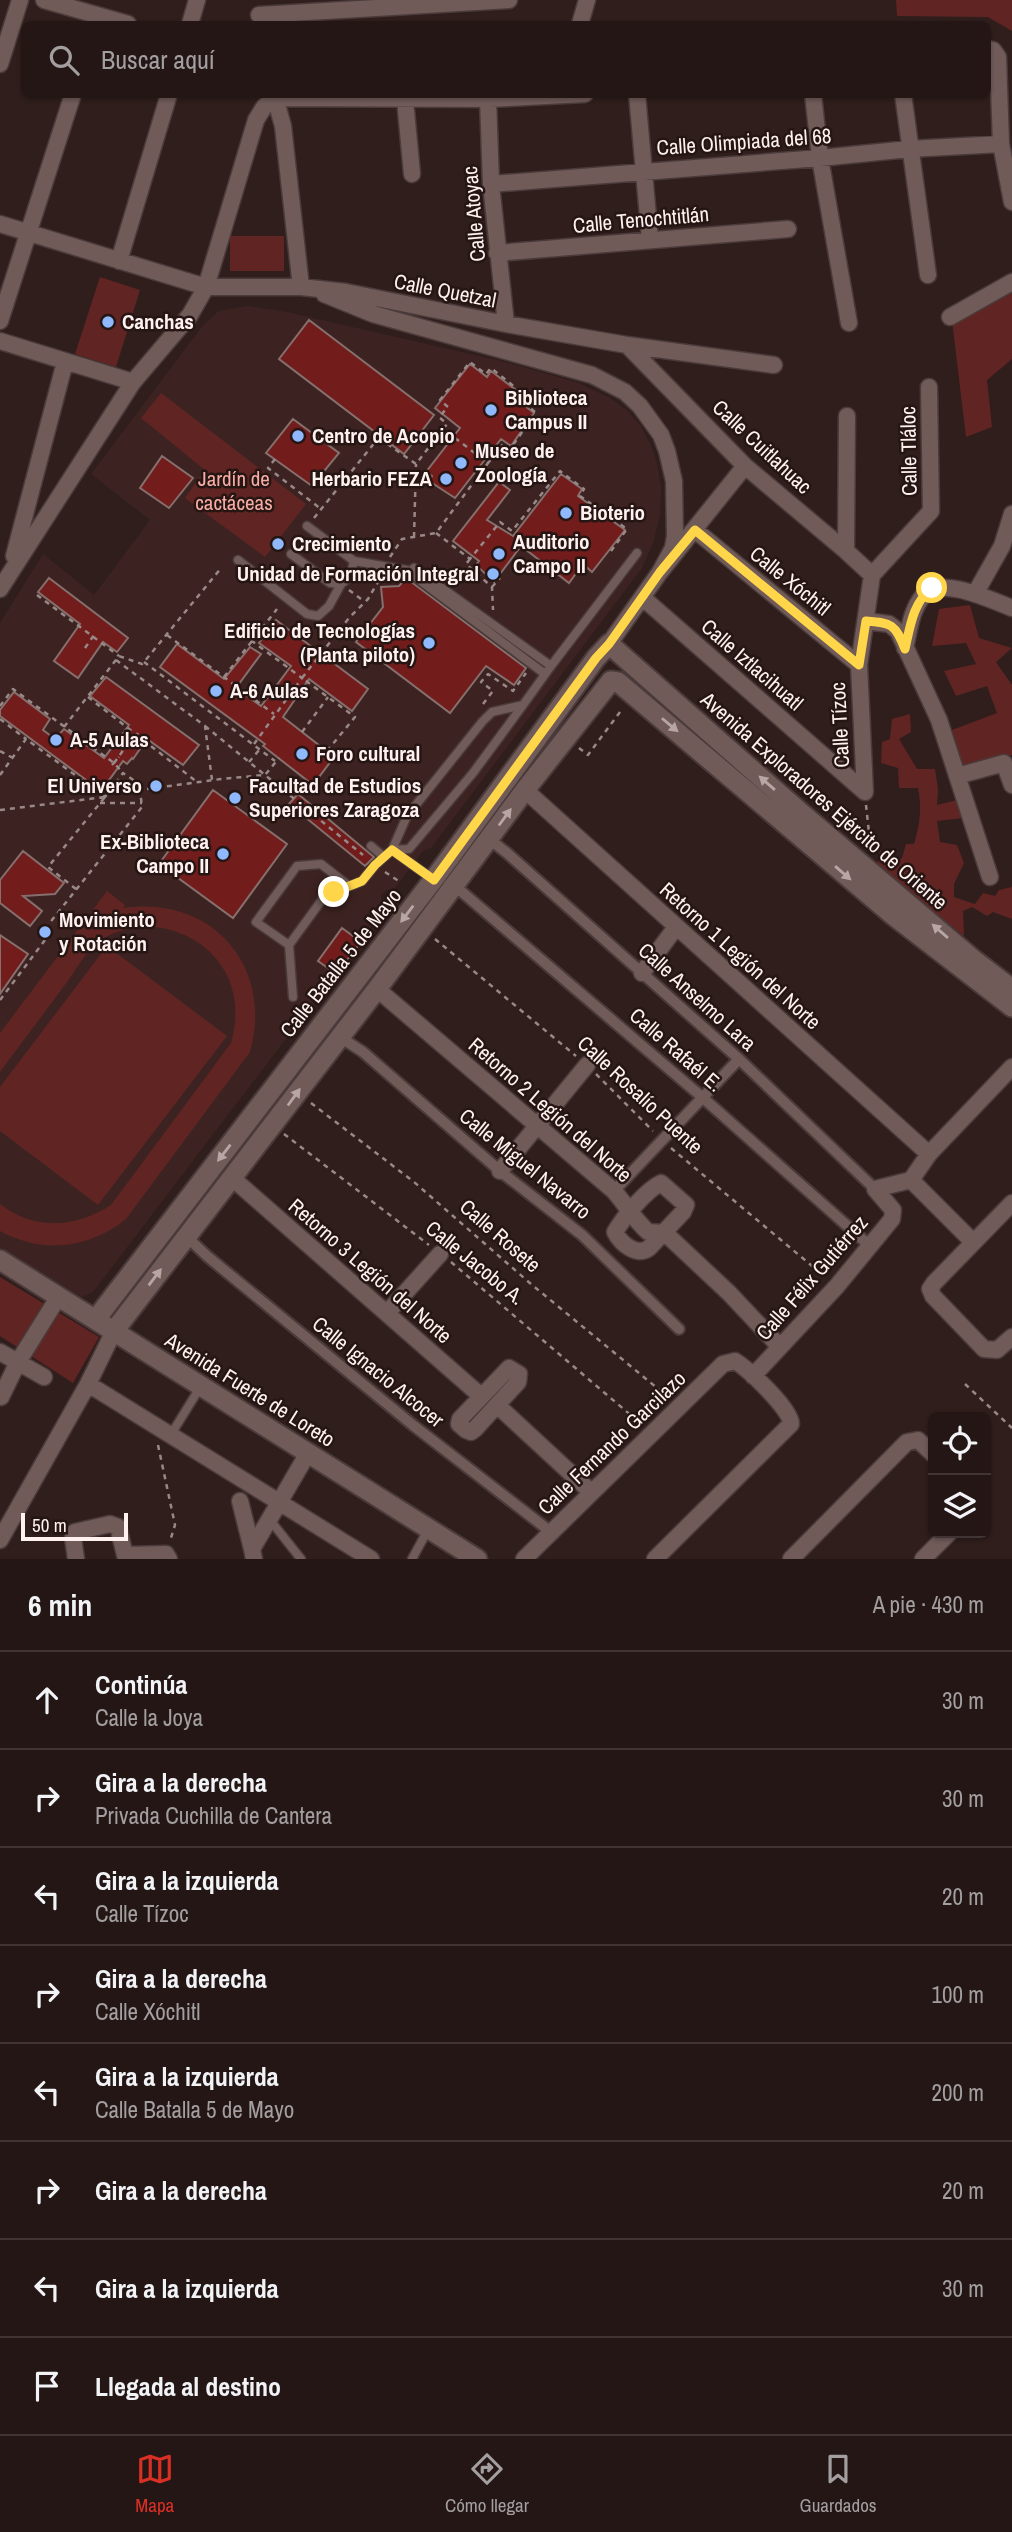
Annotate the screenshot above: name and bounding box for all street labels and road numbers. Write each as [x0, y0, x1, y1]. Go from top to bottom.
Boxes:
street label: Calle Olimpiada del 68 [656, 121, 832, 162]
street label: Calle Atoyac [455, 165, 492, 263]
street label: Calle Tenochtitlán [572, 199, 710, 240]
street label: Calle Quetzal [392, 266, 499, 315]
street label: Calle Cuitlahuac [706, 393, 818, 500]
street label: Calle Tláloc [893, 406, 924, 496]
street label: Calle Xóchitl [744, 539, 837, 622]
street label: Calle Iztlacihuatl [695, 612, 810, 717]
street label: Calle Tízoc [823, 682, 856, 768]
street label: Avenida Exploradores Ejército de Oriente [694, 685, 954, 916]
street label: Retorno 1 Legión del Norte [653, 875, 827, 1036]
street label: Calle Batalla 5 de Mayo [273, 882, 408, 1043]
street label: Calle Anselmo Lara [632, 936, 763, 1058]
street label: Calle Rafaél E. [623, 1001, 729, 1098]
street label: Calle Rosalío Puente [571, 1029, 709, 1160]
street label: Retorno 2 Legión del Norte [462, 1031, 638, 1189]
street label: Calle Miguel Navarro [453, 1101, 597, 1226]
street label: Retorno 3 Legión del Norte [282, 1192, 458, 1350]
street label: Calle Rosete [454, 1192, 547, 1279]
street label: Calle Félix Gutiérrez [749, 1209, 874, 1346]
street label: Calle Jacobo A. [420, 1214, 531, 1312]
street label: Calle Ignacio Alcocer [306, 1309, 451, 1434]
street label: Avenida Fuerte de Loreto [159, 1325, 341, 1454]
street label: Calle Fernando Garcilazo [531, 1364, 692, 1521]

